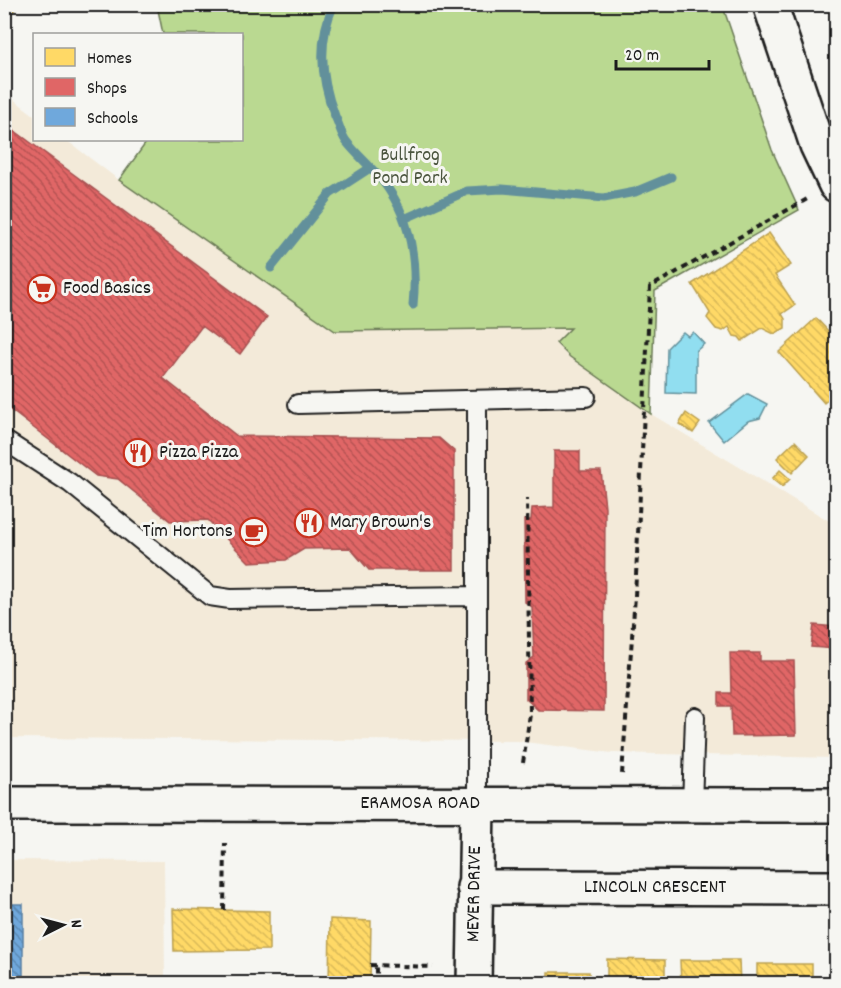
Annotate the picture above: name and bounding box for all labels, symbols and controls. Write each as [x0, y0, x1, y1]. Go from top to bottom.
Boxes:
legend [33, 33, 243, 141]
scale bar [616, 33, 709, 71]
text: 20 m [625, 44, 659, 69]
text: Homes [87, 47, 132, 72]
text: Shops [87, 77, 127, 102]
text: Schools [87, 107, 138, 132]
park label: Bullfrog Pond Park [372, 142, 448, 193]
supermarket icon: Food Basics [26, 273, 58, 305]
place label: Food Basics [63, 275, 151, 303]
restaurant icon: Pizza Pizza [122, 437, 154, 469]
place label: Pizza Pizza [159, 439, 239, 467]
restaurant icon: Mary Brown's [293, 507, 325, 539]
place label: Mary Brown's [330, 509, 431, 537]
cafe icon: Tim Hortons [238, 516, 270, 548]
place label: Tim Hortons [143, 518, 233, 546]
street label: ERAMOSA ROAD [360, 790, 480, 818]
street label: MEYER DRIVE [460, 846, 490, 942]
street label: LINCOLN CRESCENT [584, 874, 726, 902]
north arrow [33, 895, 93, 955]
text: N [64, 919, 87, 929]

